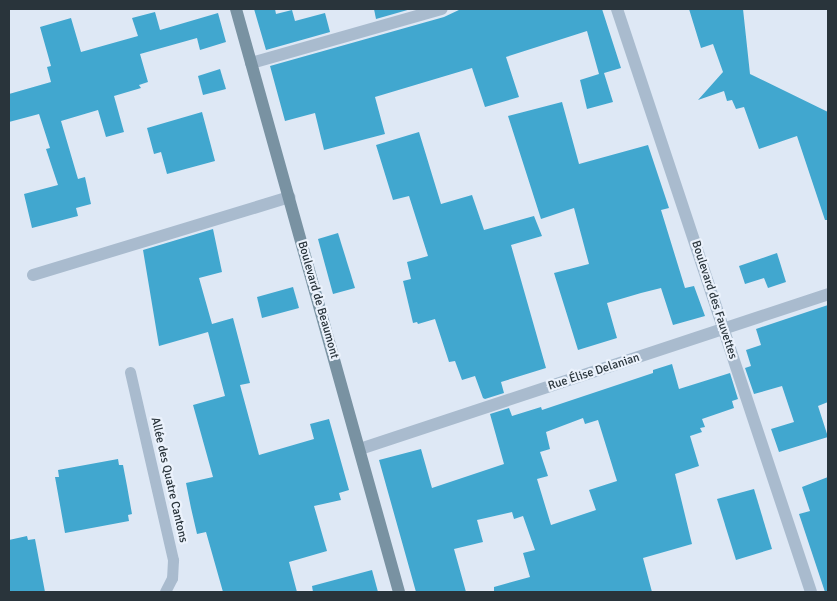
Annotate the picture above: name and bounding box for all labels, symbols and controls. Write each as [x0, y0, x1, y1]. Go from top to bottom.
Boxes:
street label: Boulevard des Fauvettes [688, 239, 740, 361]
street label: Boulevard de Beaumont [294, 240, 342, 360]
street label: Rue Élise Delanian [546, 350, 642, 394]
street label: Allée des Quatre Cantons [148, 416, 190, 544]

